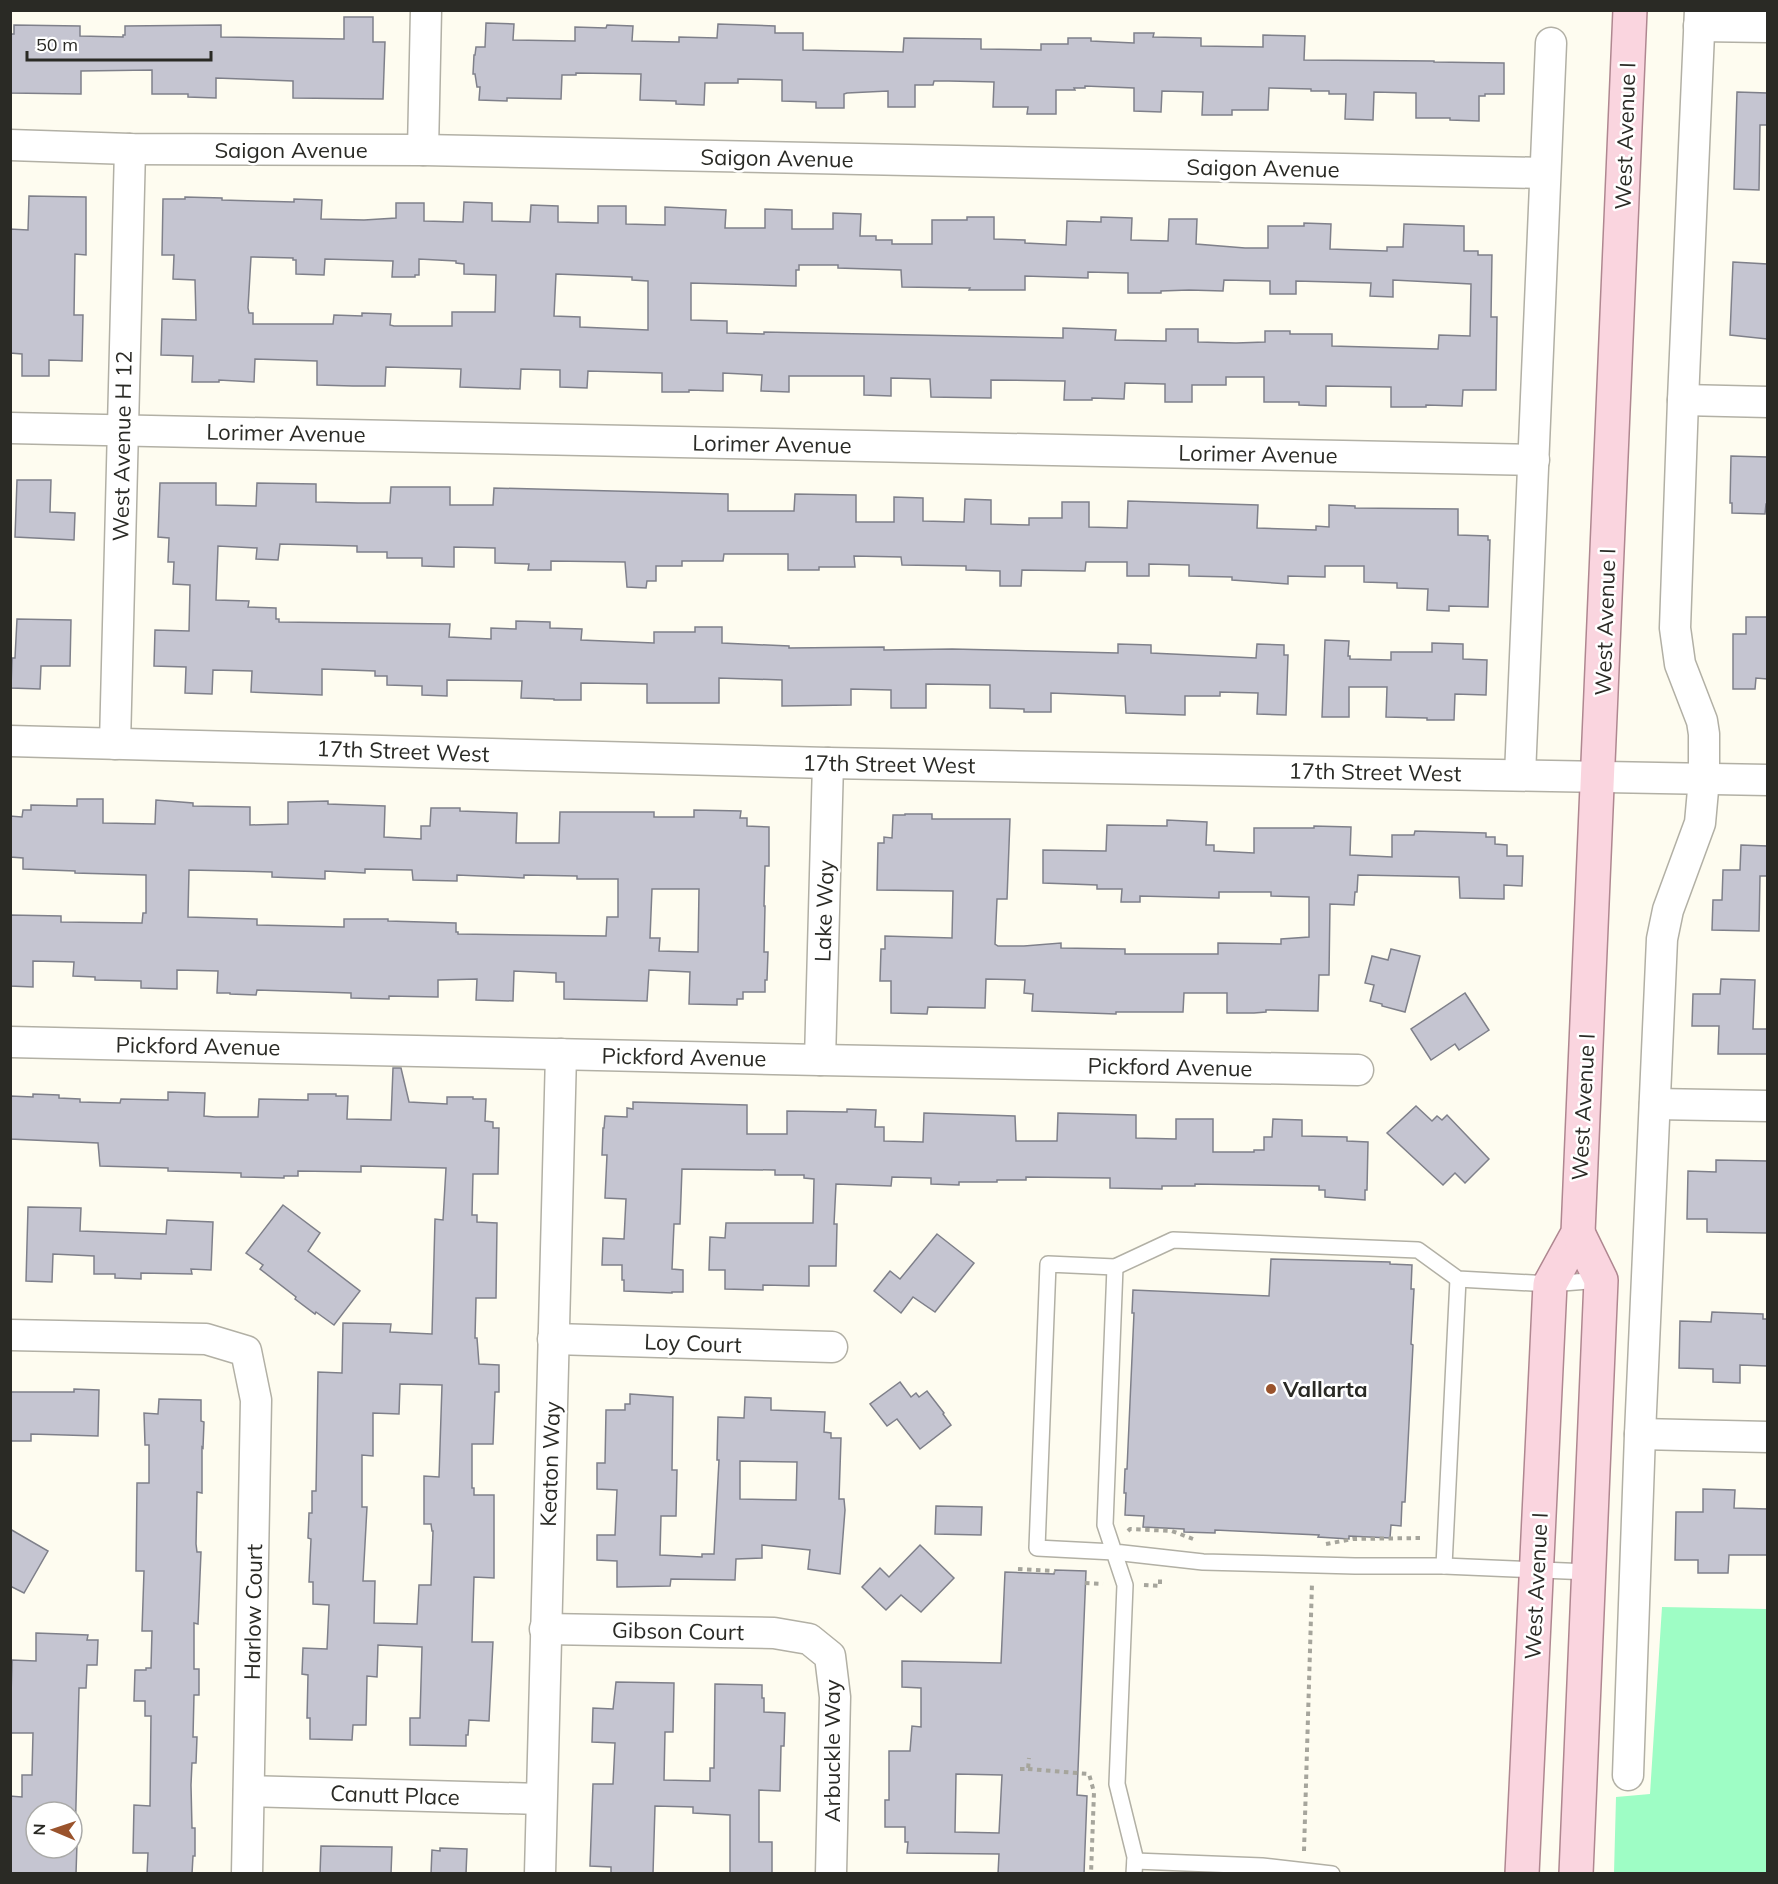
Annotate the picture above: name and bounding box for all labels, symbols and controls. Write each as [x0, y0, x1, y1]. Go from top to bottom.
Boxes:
scale bar [27, 24, 212, 62]
text: 50 m [36, 33, 78, 56]
street label: West Avenue I [1608, 62, 1642, 210]
street label: Saigon Avenue [214, 136, 368, 164]
street label: Saigon Avenue [700, 143, 854, 173]
street label: Saigon Avenue [1186, 153, 1340, 183]
street label: West Avenue H 12 [106, 350, 138, 542]
street label: Lorimer Avenue [206, 418, 366, 448]
street label: Lorimer Avenue [692, 429, 852, 459]
street label: Lorimer Avenue [1178, 439, 1338, 469]
street label: West Avenue I [1588, 548, 1622, 696]
street label: 17th Street West [316, 734, 490, 768]
street label: 17th Street West [802, 748, 976, 780]
street label: 17th Street West [1288, 756, 1462, 788]
street label: Lake Way [808, 859, 840, 962]
street label: Pickford Avenue [115, 1031, 281, 1061]
street label: West Avenue I [1565, 1033, 1601, 1181]
street label: Pickford Avenue [601, 1042, 767, 1072]
street label: Pickford Avenue [1087, 1052, 1253, 1082]
street label: Loy Court [644, 1327, 743, 1359]
place label: Vallarta [1282, 1375, 1368, 1403]
marker: Vallarta [1264, 1382, 1278, 1396]
street label: Keaton Way [534, 1400, 566, 1527]
street label: West Avenue I [1518, 1512, 1554, 1660]
street label: Harlow Court [238, 1543, 268, 1680]
street label: Gibson Court [612, 1616, 745, 1646]
street label: Arbuckle Way [818, 1679, 846, 1823]
street label: Canutt Place [330, 1779, 460, 1811]
north arrow [24, 1800, 84, 1860]
text: N [29, 1823, 49, 1836]

